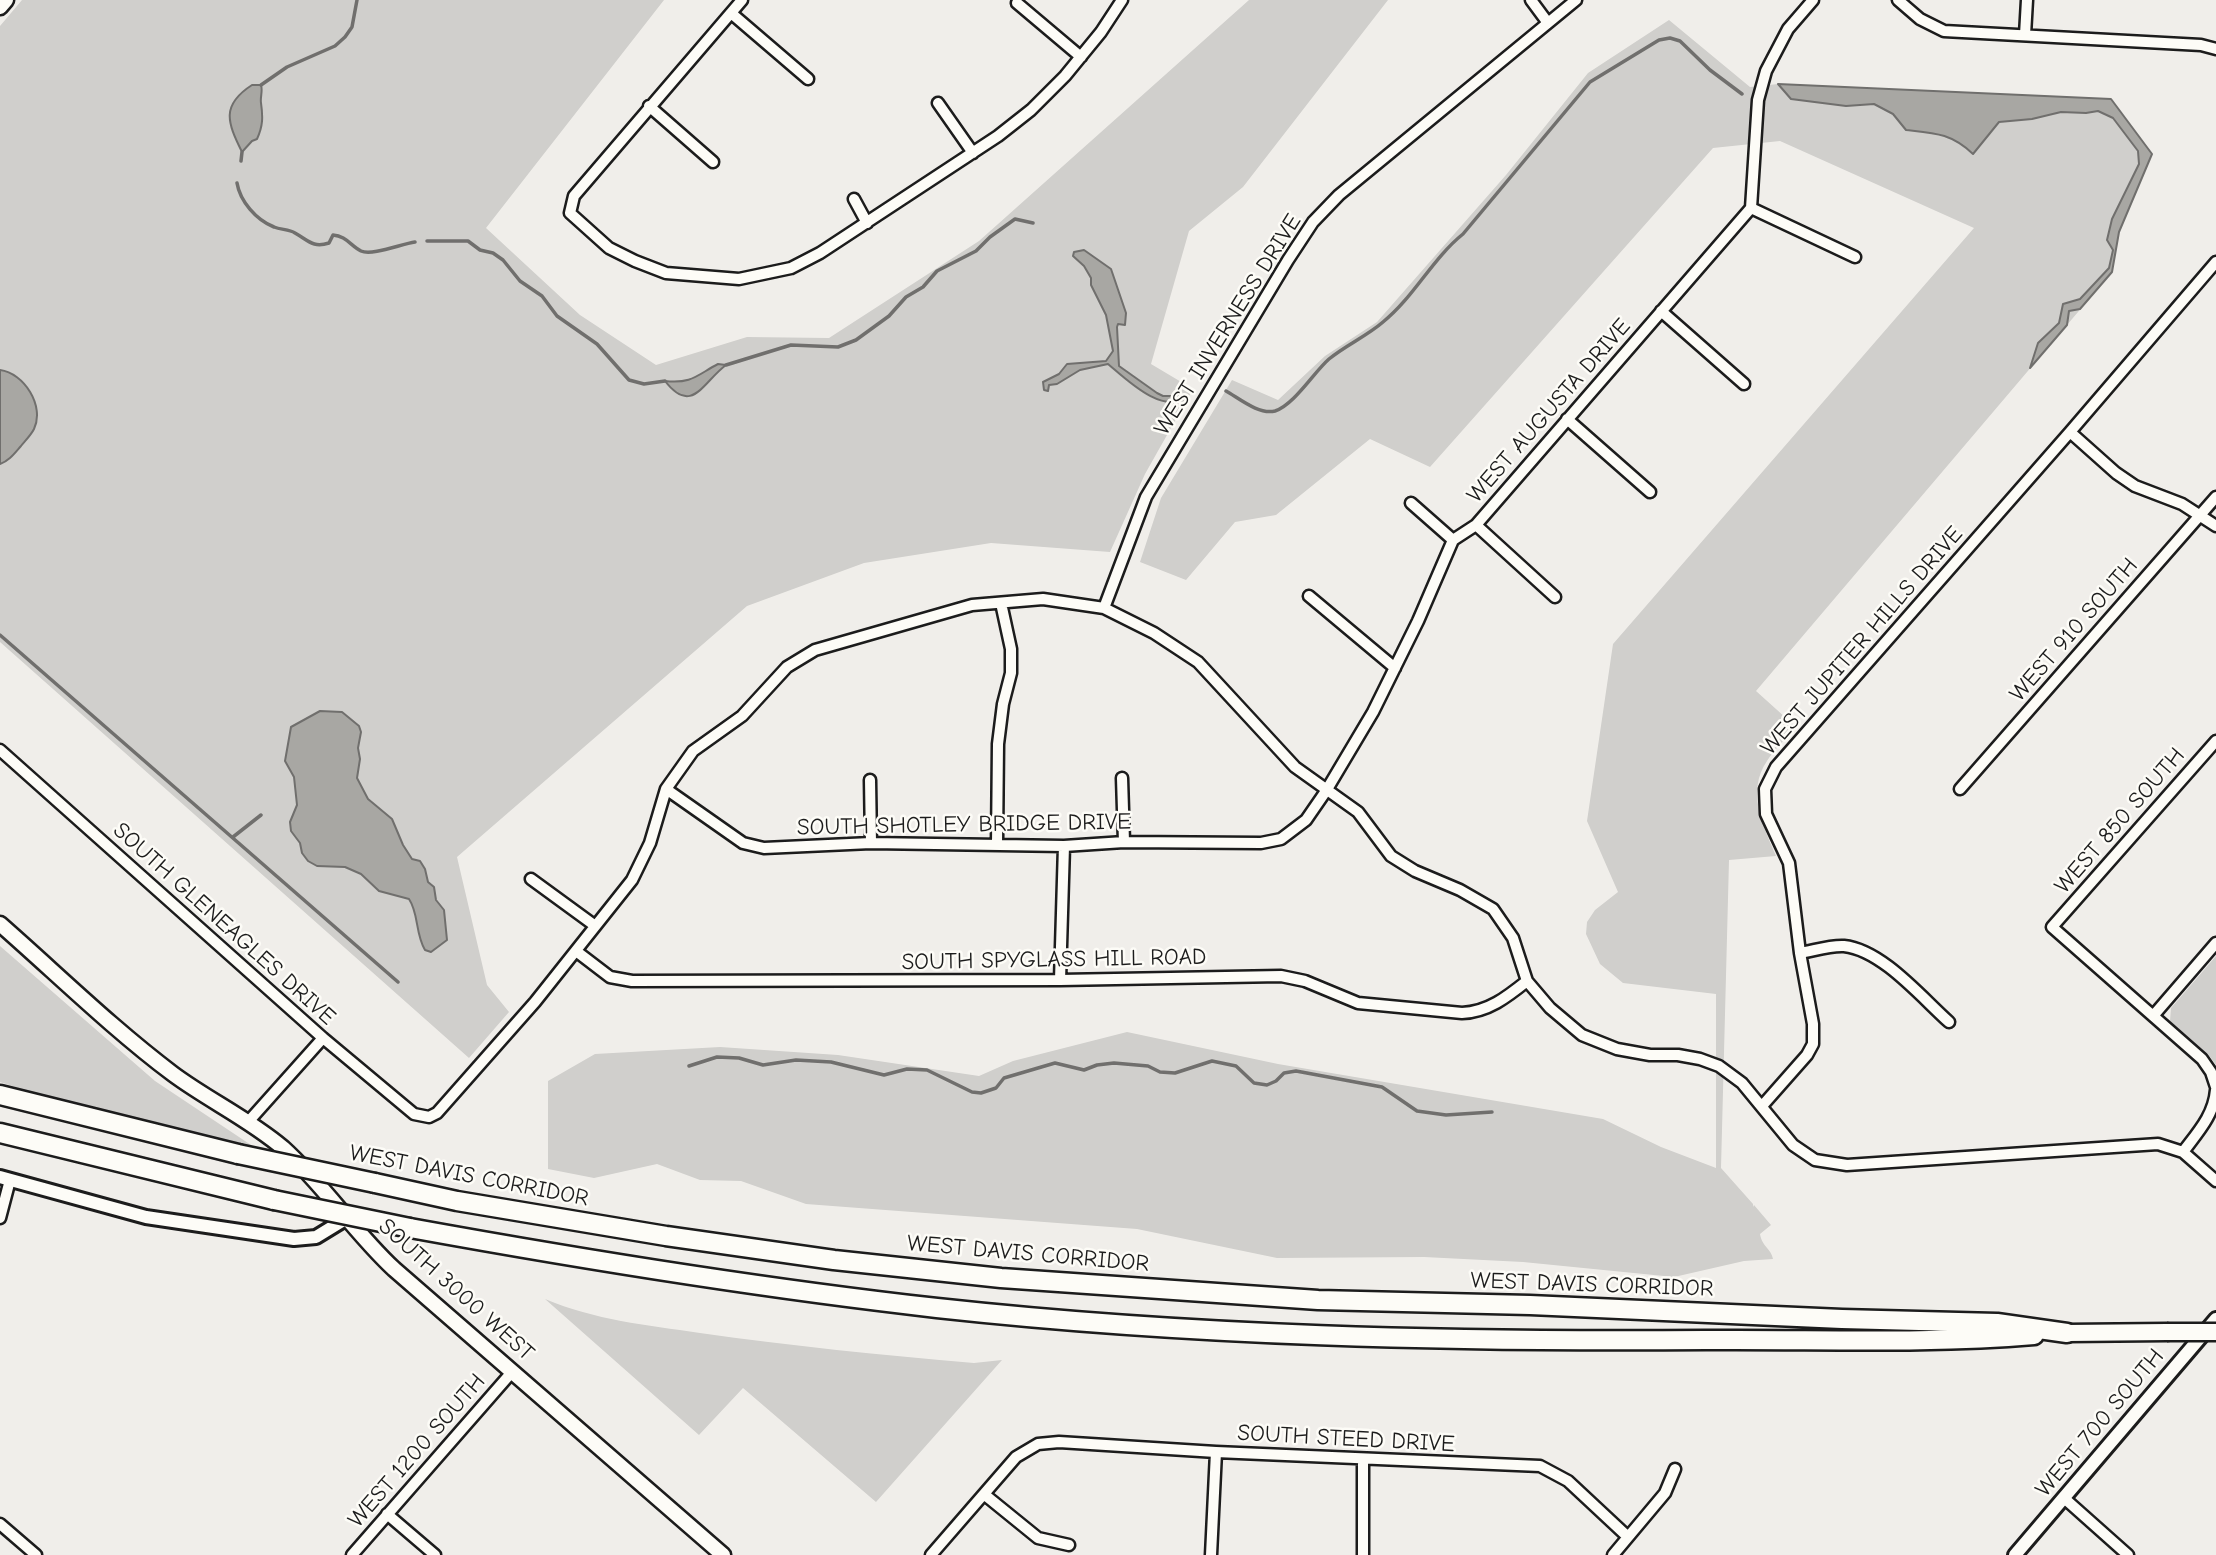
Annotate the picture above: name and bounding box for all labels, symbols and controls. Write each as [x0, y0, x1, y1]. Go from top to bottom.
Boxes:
street label: WEST INVERNESS DRIVE [1149, 209, 1307, 441]
street label: WEST AUGUSTA DRIVE [1462, 313, 1636, 509]
street label: WEST JUPITER HILLS DRIVE [1755, 521, 1969, 761]
street label: WEST 910 SOUTH [2004, 553, 2144, 707]
street label: WEST 850 SOUTH [2049, 742, 2191, 900]
street label: SOUTH SHOTLEY BRIDGE DRIVE [797, 808, 1131, 842]
street label: SOUTH GLENEAGLES DRIVE [107, 817, 341, 1031]
street label: SOUTH SPYGLASS HILL ROAD [901, 944, 1207, 976]
street label: WEST DAVIS CORRIDOR [347, 1139, 591, 1213]
street label: SOUTH 3000 WEST [373, 1213, 539, 1367]
street label: WEST DAVIS CORRIDOR [906, 1230, 1150, 1278]
street label: WEST DAVIS CORRIDOR [1470, 1267, 1714, 1303]
street label: WEST 700 SOUTH [2030, 1343, 2170, 1503]
street label: WEST 1200 SOUTH [343, 1368, 491, 1534]
street label: SOUTH STEED DRIVE [1237, 1420, 1455, 1458]

